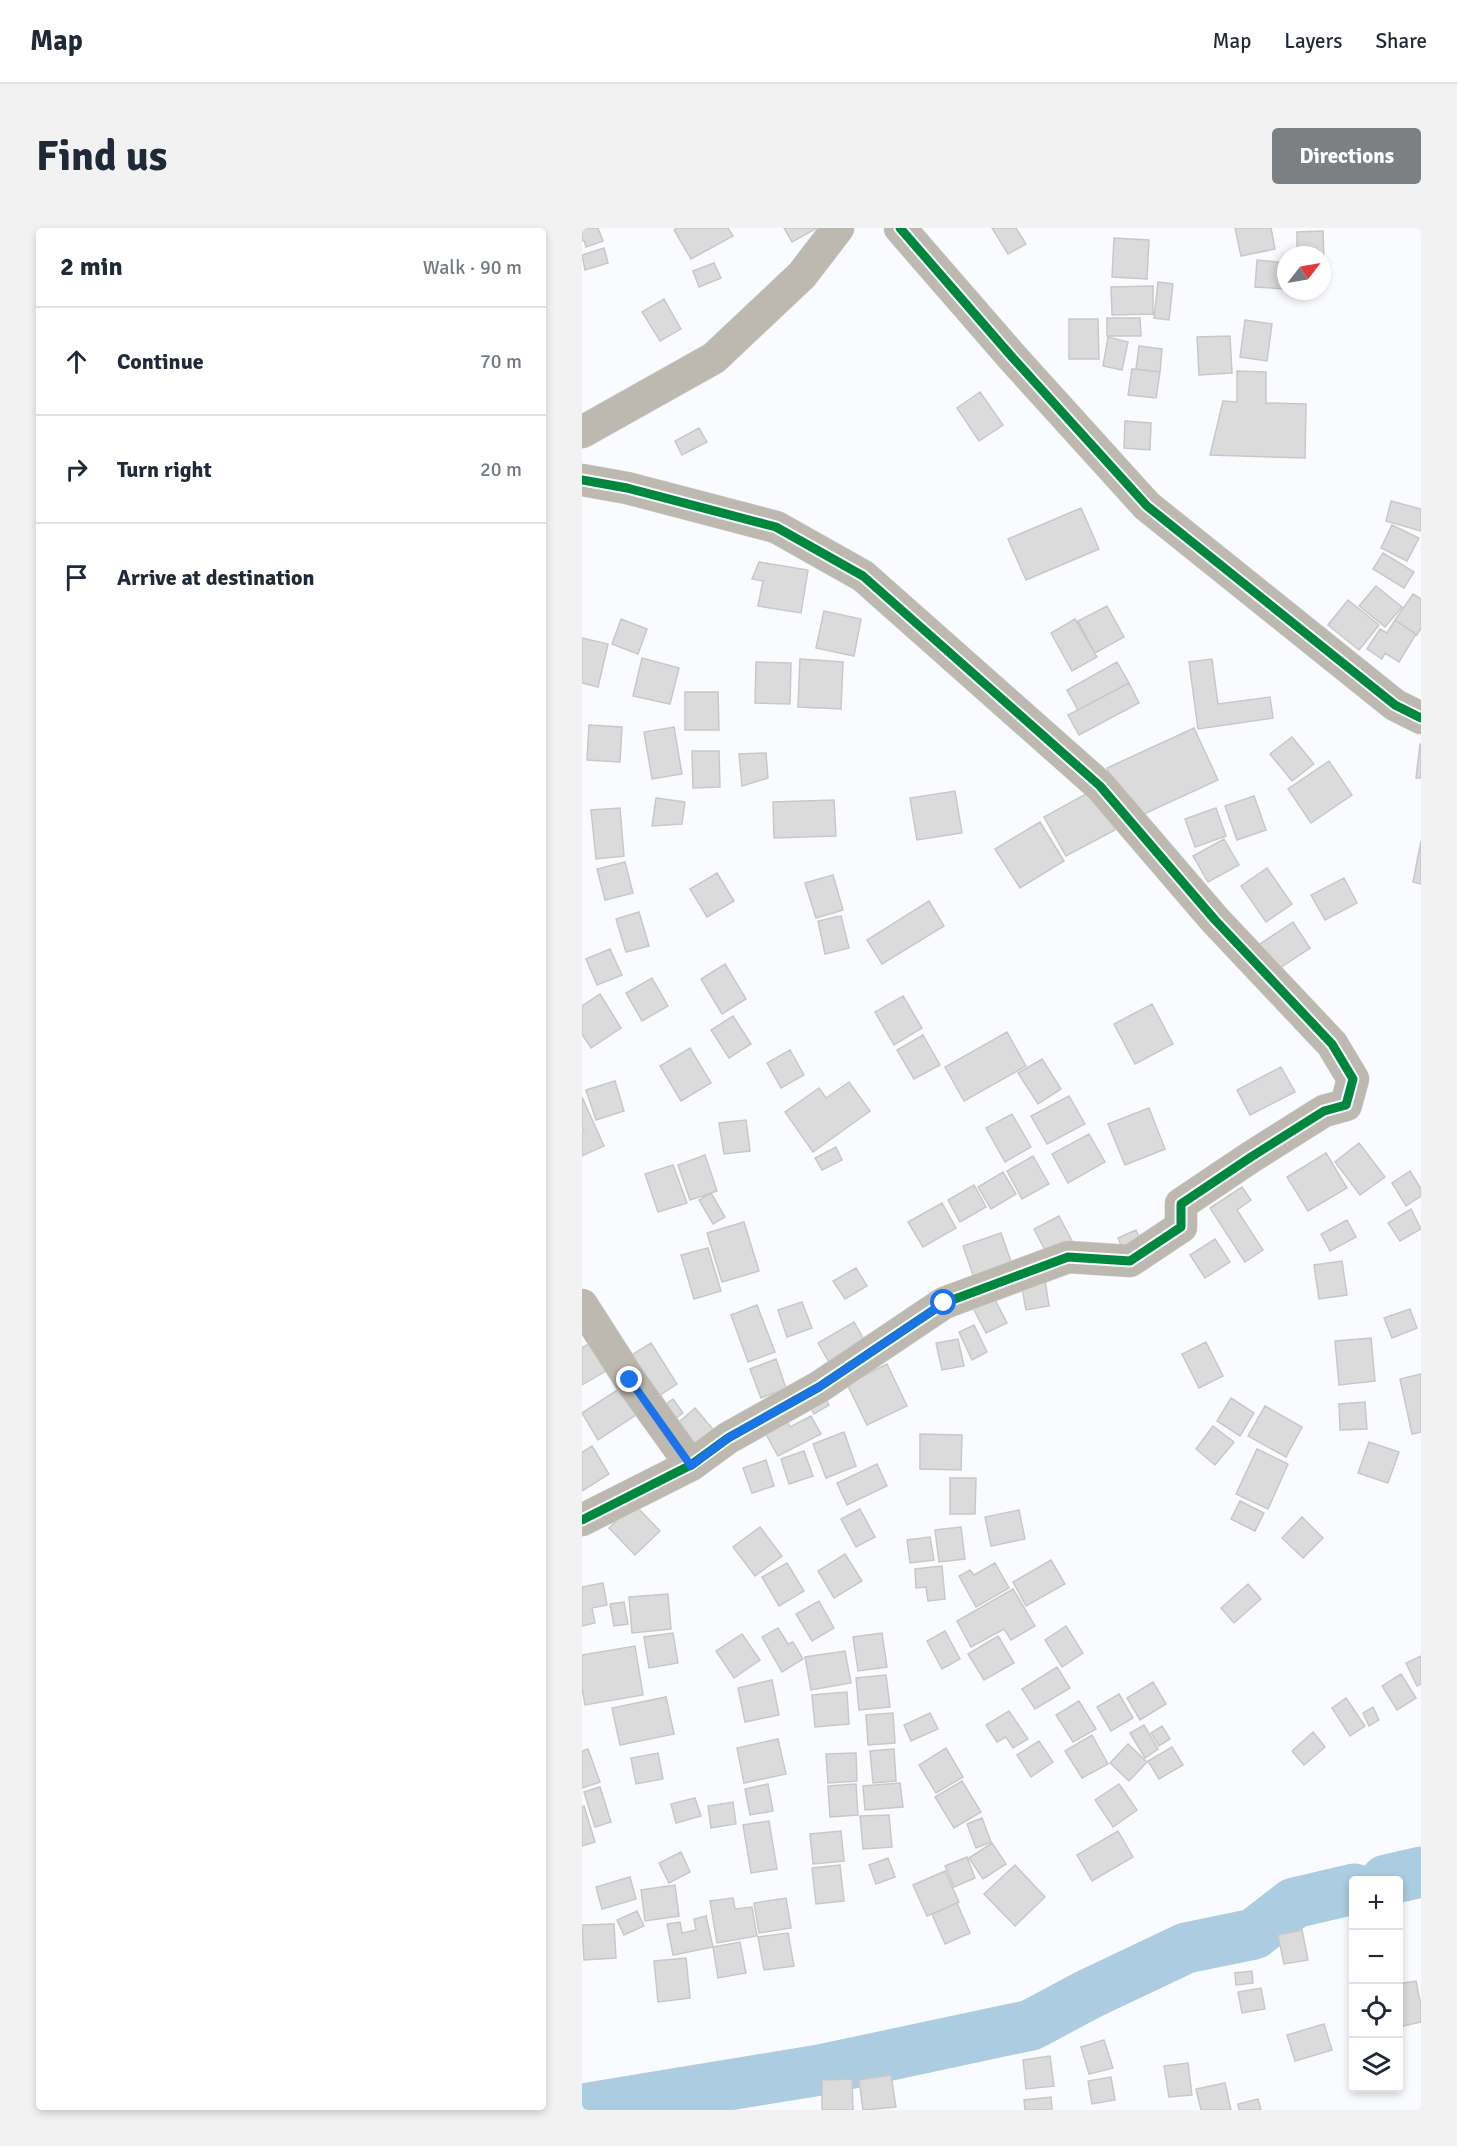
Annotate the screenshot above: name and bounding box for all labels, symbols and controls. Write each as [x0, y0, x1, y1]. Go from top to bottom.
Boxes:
text: Map [30, 24, 83, 58]
text: Map [1213, 28, 1251, 54]
text: Layers [1284, 28, 1342, 54]
text: Share [1375, 28, 1427, 54]
button: Directions [1272, 128, 1421, 184]
text: Find us [36, 131, 167, 182]
north arrow [1277, 246, 1331, 300]
text: 2 min [60, 251, 123, 283]
text: Walk · 90 m [423, 255, 522, 280]
icon: ahead [60, 345, 93, 378]
text: Continue [117, 348, 204, 375]
text: 70 m [480, 349, 522, 374]
icon: right [60, 453, 93, 486]
text: Turn right [117, 456, 212, 483]
text: 20 m [480, 457, 522, 482]
icon: arrive [60, 561, 93, 594]
text: Arrive at destination [117, 564, 314, 591]
route start [930, 1289, 956, 1315]
route end [616, 1366, 642, 1392]
map controls [1349, 1876, 1403, 2092]
button: + [1349, 1876, 1403, 1930]
button: − [1349, 1930, 1403, 1984]
button: locate [1349, 1984, 1403, 2038]
button: layers [1349, 2038, 1403, 2092]

